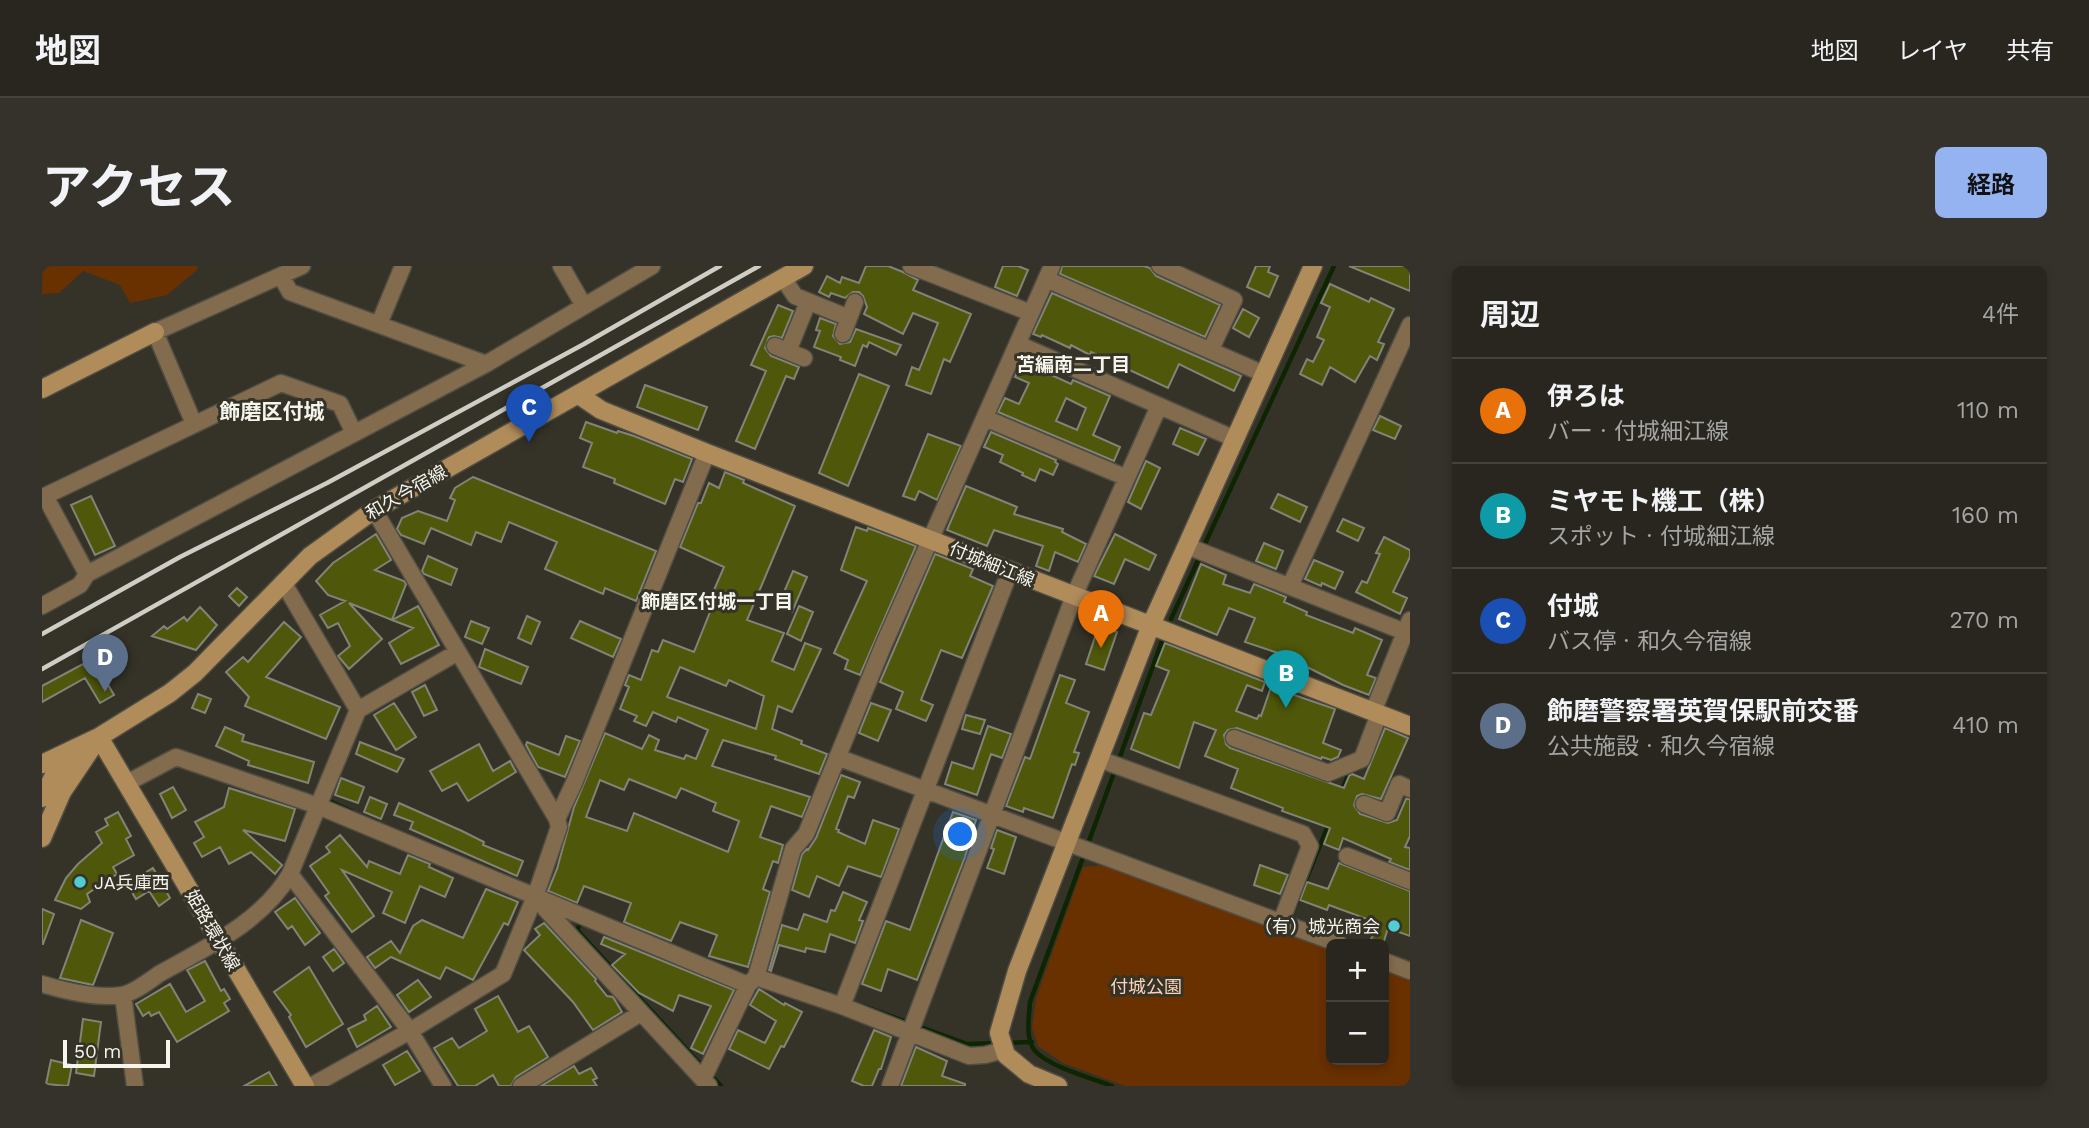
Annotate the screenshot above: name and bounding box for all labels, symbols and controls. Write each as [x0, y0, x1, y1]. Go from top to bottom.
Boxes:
text: 地図 [35, 31, 101, 70]
text: 地図 [1811, 37, 1859, 65]
text: レイヤ [1897, 37, 1968, 65]
text: 共有 [2006, 37, 2054, 65]
button: 経路 [1935, 147, 2047, 218]
text: アクセス [42, 158, 236, 216]
text: 周辺 [1480, 297, 1540, 332]
text: 4件 [1982, 301, 2019, 328]
district label: 苫編南二丁目 [1016, 353, 1130, 376]
text: 伊ろは [1547, 381, 1625, 411]
pin: C [506, 384, 552, 442]
text: A [1495, 397, 1511, 424]
text: 110 m [1957, 397, 2019, 424]
district label: 飾磨区付城 [220, 399, 325, 424]
text: バー · 付城細江線 [1547, 418, 1729, 445]
street label: 和久今宿線 [362, 460, 450, 524]
text: ミヤモト機工（株） [1547, 486, 1781, 516]
text: B [1495, 502, 1511, 529]
text: 160 m [1952, 502, 2019, 529]
text: スポット · 付城細江線 [1547, 523, 1775, 550]
street label: 付城細江線 [946, 537, 1038, 591]
district label: 飾磨区付城一丁目 [641, 590, 793, 613]
pin: A [1078, 590, 1124, 648]
text: 付城 [1547, 591, 1599, 621]
text: C [1495, 607, 1511, 634]
text: 270 m [1950, 607, 2019, 634]
text: バス停 · 和久今宿線 [1547, 628, 1752, 655]
pin: D [82, 634, 128, 692]
pin: B [1263, 650, 1309, 708]
text: 飾磨警察署英賀保駅前交番 [1547, 696, 1859, 726]
text: D [1495, 712, 1511, 739]
text: 410 m [1952, 712, 2019, 739]
text: 公共施設 · 和久今宿線 [1547, 733, 1775, 760]
your location [943, 817, 977, 851]
place label: JA兵庫西 [94, 872, 170, 893]
marker: JA兵庫西 [72, 874, 88, 890]
street label: 姫路環状線 [181, 886, 245, 974]
place label: （有）城光商会 [1254, 916, 1380, 937]
marker: （有）城光商会 [1386, 918, 1402, 934]
map controls [1326, 939, 1389, 1065]
button: + [1326, 939, 1389, 1002]
park label: 付城公園 [1110, 976, 1182, 997]
button: − [1326, 1002, 1389, 1065]
scale bar [63, 1037, 170, 1069]
text: 50 m [74, 1040, 121, 1063]

